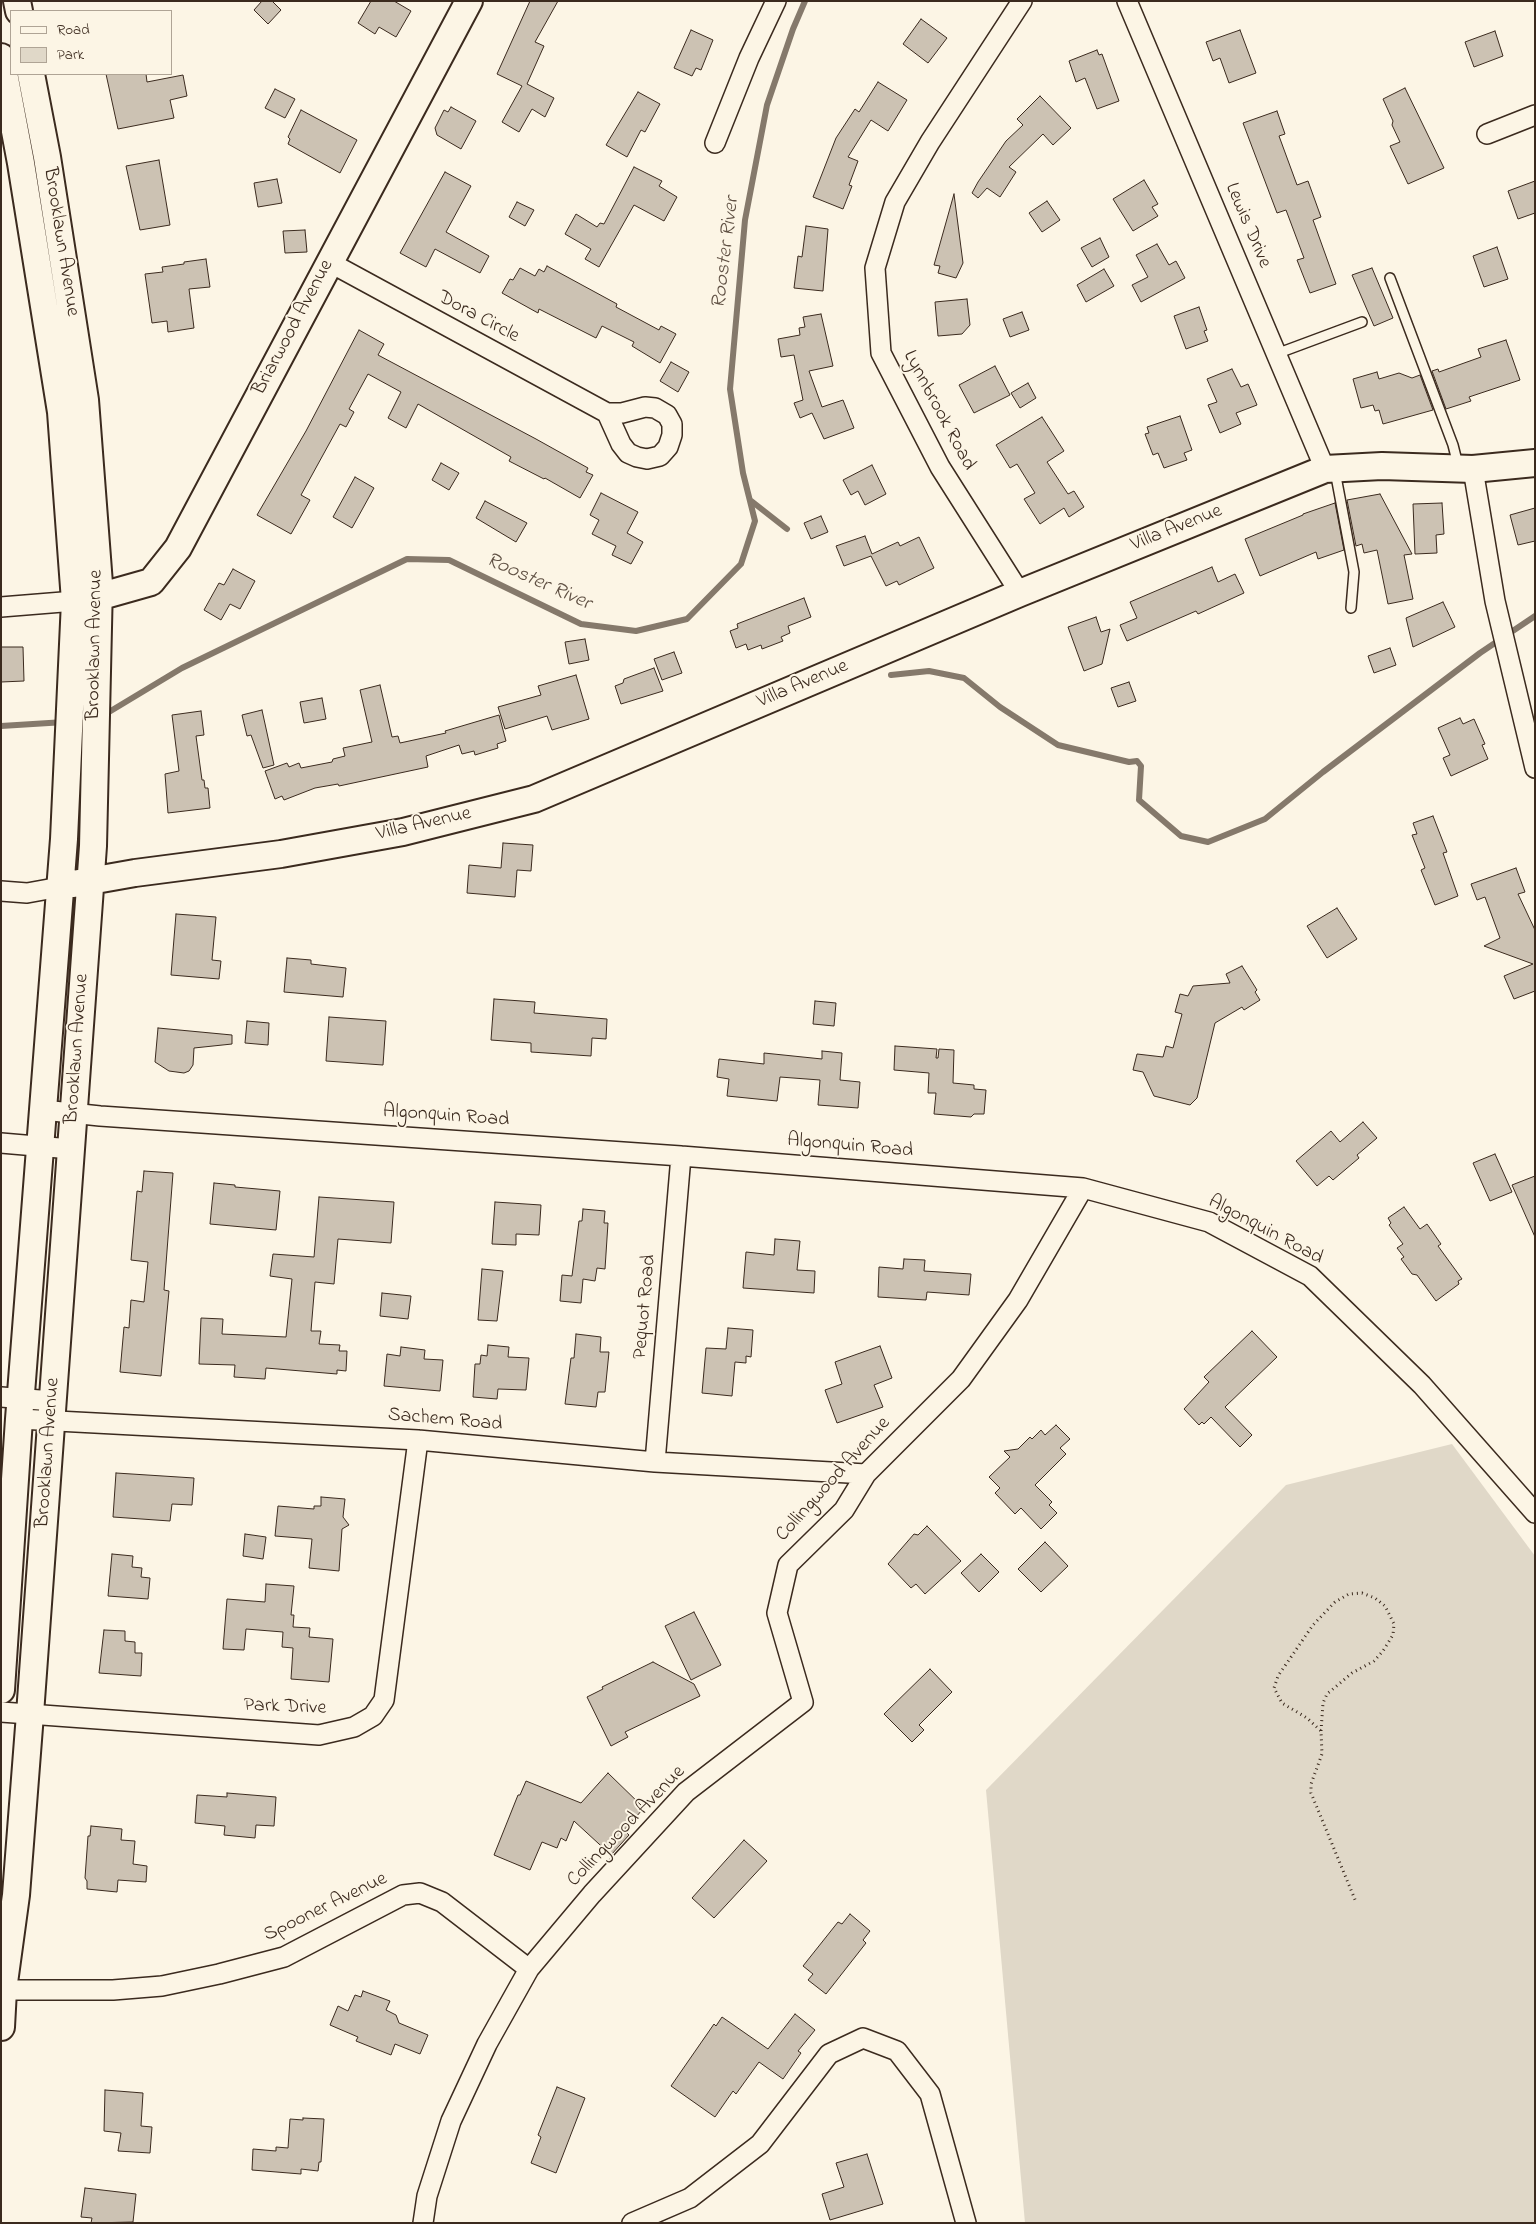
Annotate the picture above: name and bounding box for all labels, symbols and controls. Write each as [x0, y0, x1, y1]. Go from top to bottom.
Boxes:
legend [10, 10, 172, 75]
text: Road [57, 19, 90, 41]
text: Park [57, 44, 84, 66]
street label: Brooklawn Avenue [36, 166, 84, 318]
street label: Lewis Drive [1218, 180, 1276, 272]
water label: Rooster River [708, 196, 746, 310]
street label: Briarwood Avenue [248, 256, 340, 400]
street label: Dora Circle [433, 286, 523, 350]
street label: Lynnbrook Road [896, 347, 980, 475]
street label: Villa Avenue [1128, 500, 1226, 558]
water label: Rooster River [482, 549, 594, 617]
street label: Brooklawn Avenue [83, 570, 109, 720]
street label: Villa Avenue [754, 655, 852, 715]
street label: Villa Avenue [374, 802, 474, 848]
street label: Brooklawn Avenue [61, 973, 95, 1125]
street label: Algonquin Road [382, 1101, 510, 1133]
street label: Algonquin Road [786, 1130, 914, 1164]
street label: Algonquin Road [1203, 1191, 1327, 1271]
street label: Pequot Road [629, 1254, 663, 1360]
street label: Brooklawn Avenue [32, 1377, 66, 1529]
street label: Sachem Road [387, 1404, 503, 1438]
street label: Collingwood Avenue [772, 1413, 896, 1547]
street label: Park Drive [243, 1695, 327, 1721]
street label: Collingwood Avenue [563, 1761, 691, 1893]
street label: Spooner Avenue [260, 1868, 392, 1948]

